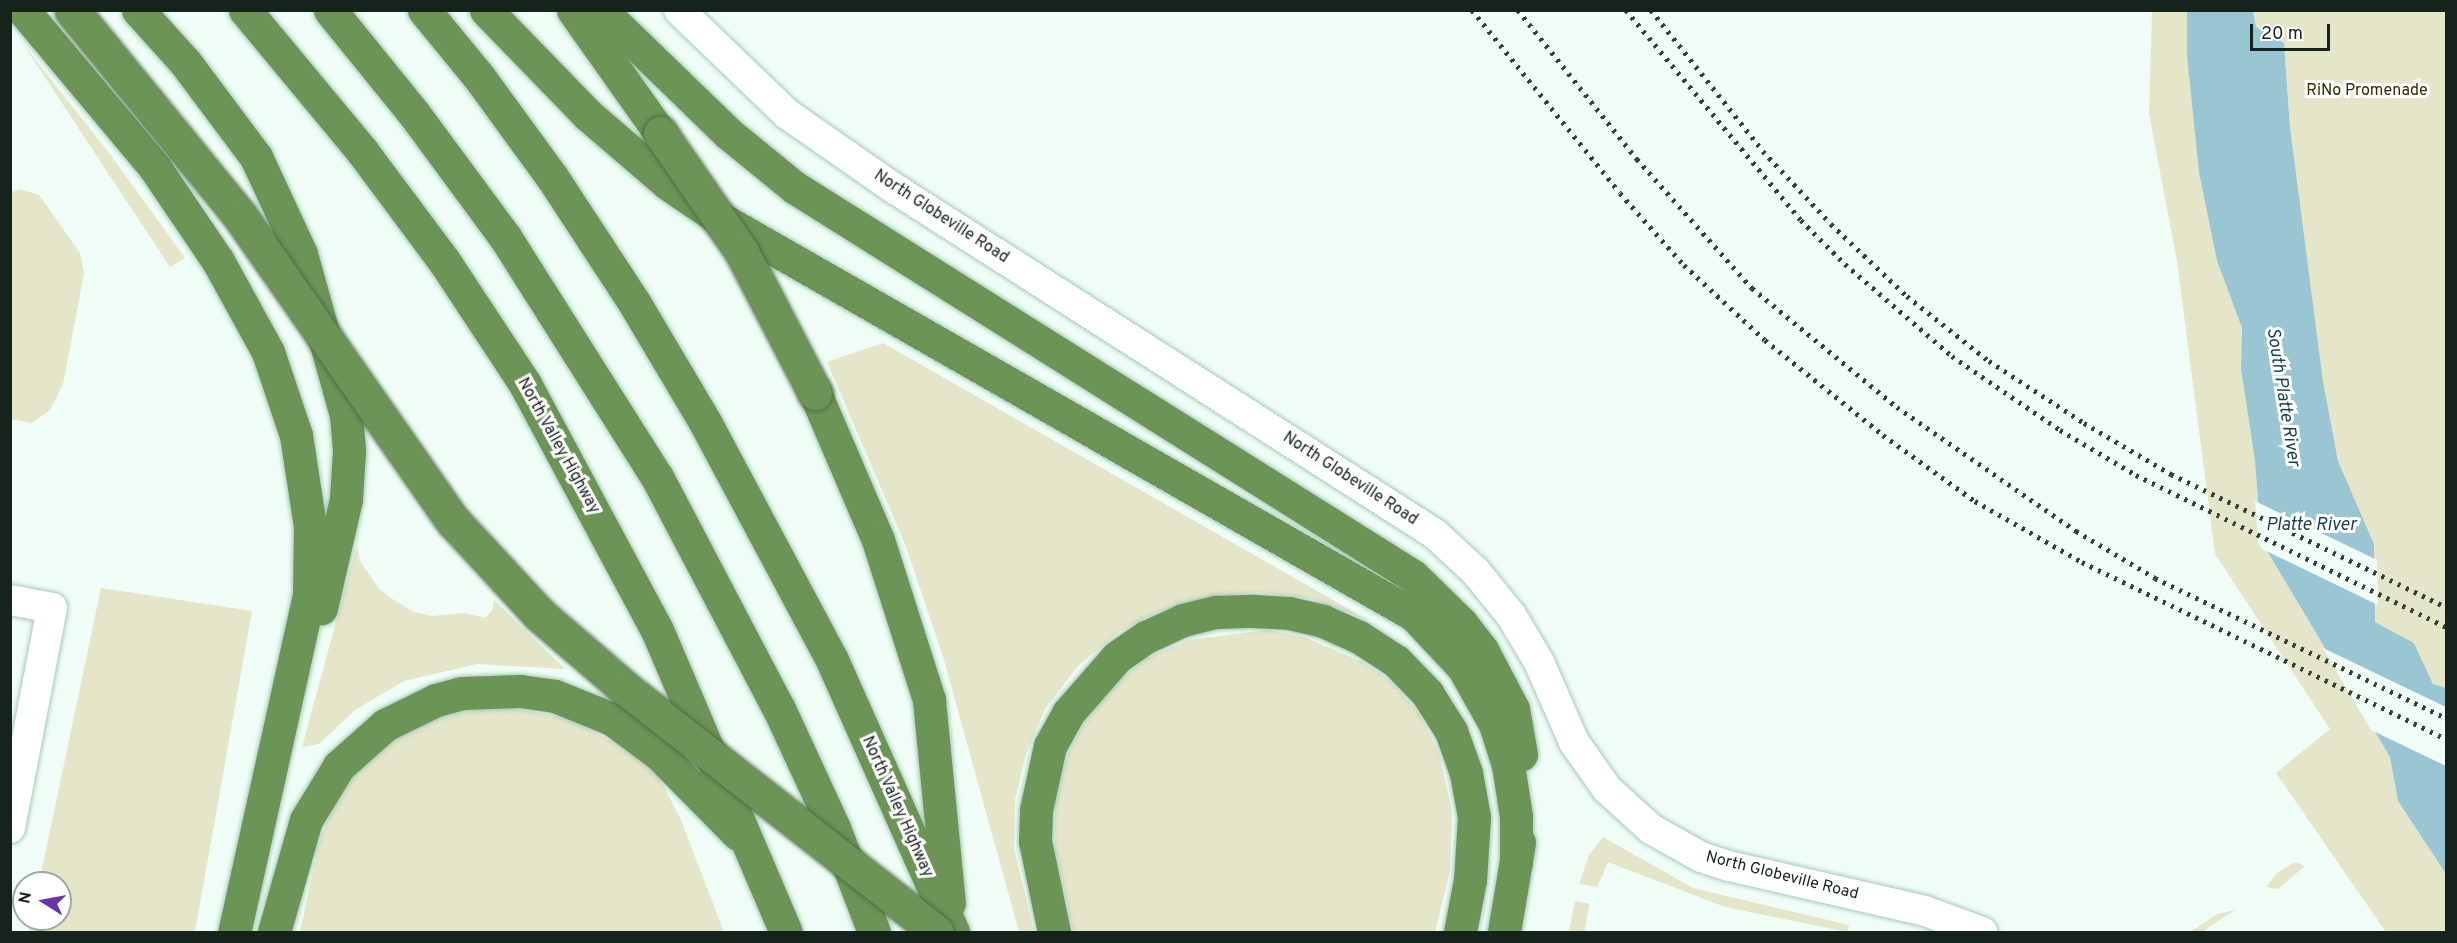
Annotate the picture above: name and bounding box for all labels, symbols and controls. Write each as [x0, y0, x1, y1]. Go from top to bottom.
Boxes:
scale bar [2253, 12, 2332, 50]
text: 20 m [2261, 23, 2303, 46]
park label: RiNo Promenade [2306, 81, 2428, 101]
street label: North Globeville Road [870, 166, 1012, 268]
water label: South Platte River [2260, 326, 2304, 468]
street label: North Valley Highway [513, 374, 603, 518]
street label: North Globeville Road [1279, 428, 1421, 530]
water label: Platte River [2266, 515, 2356, 537]
street label: North Valley Highway [857, 733, 937, 881]
street label: North Globeville Road [1704, 848, 1860, 904]
north arrow [12, 871, 72, 931]
text: N [15, 890, 37, 905]

